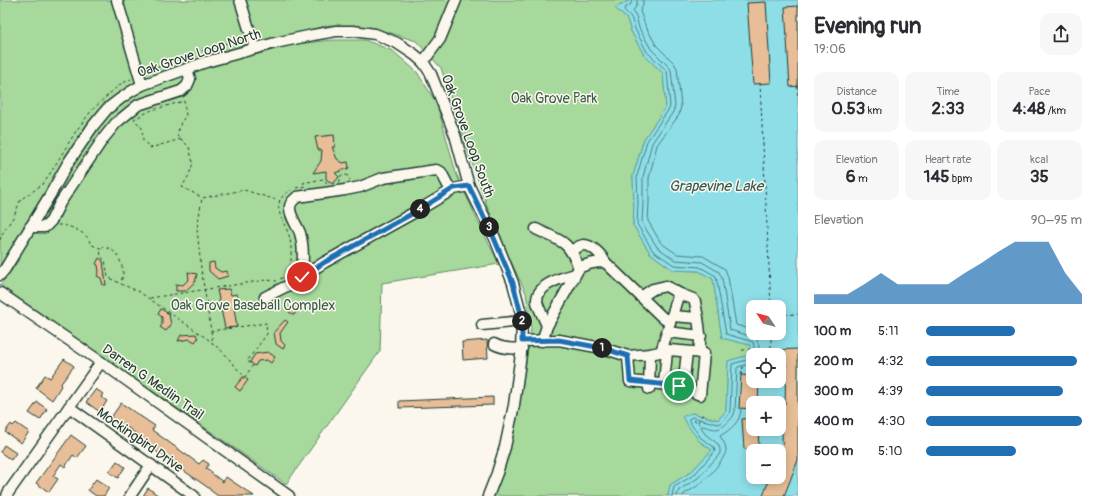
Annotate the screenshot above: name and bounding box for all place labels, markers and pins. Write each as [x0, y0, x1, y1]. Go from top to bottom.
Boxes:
pin: 4 [410, 199, 430, 219]
pin: 3 [479, 217, 499, 237]
pin [285, 260, 319, 294]
pin: 2 [512, 311, 532, 331]
pin: 1 [592, 338, 612, 358]
pin [662, 369, 696, 403]

